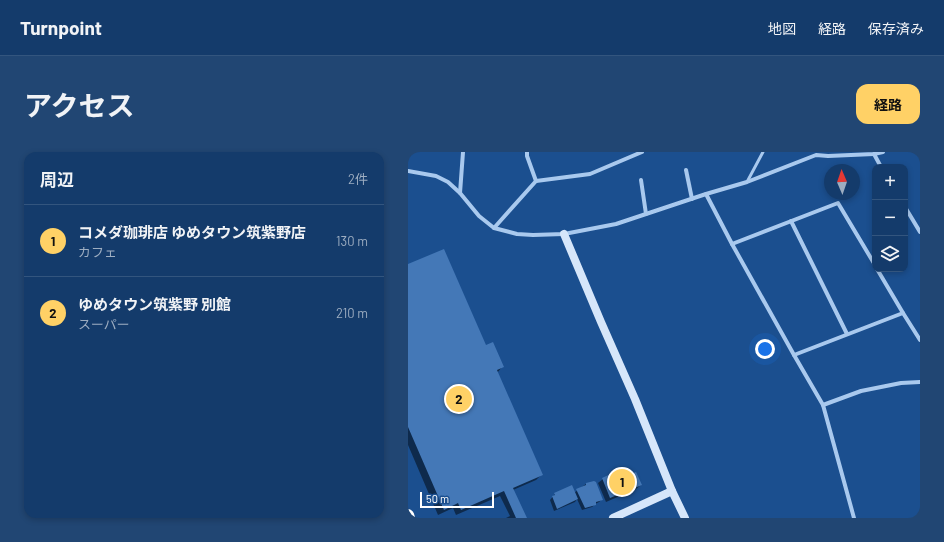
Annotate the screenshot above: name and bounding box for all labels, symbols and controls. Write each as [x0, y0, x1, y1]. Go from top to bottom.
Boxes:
text: Turnpoint [20, 16, 102, 39]
text: 地図 [768, 20, 796, 37]
text: 経路 [818, 20, 846, 37]
text: 保存済み [868, 20, 924, 37]
button: 経路 [856, 84, 920, 124]
text: アクセス [24, 88, 135, 122]
north arrow [824, 164, 860, 200]
map controls [872, 164, 908, 272]
button: + [872, 164, 908, 200]
text: 周辺 [40, 169, 74, 189]
text: 2件 [348, 171, 368, 187]
button: − [872, 200, 908, 236]
text: コメダ珈琲店 ゆめタウン筑紫野店 [78, 223, 306, 241]
text: 1 [51, 233, 55, 249]
text: 130 m [336, 233, 368, 249]
button: layers [872, 236, 908, 272]
text: カフェ [78, 244, 117, 260]
text: ゆめタウン筑紫野 別館 [78, 295, 231, 313]
text: 2 [49, 305, 57, 321]
text: 210 m [336, 305, 368, 321]
text: スーパー [78, 316, 130, 332]
your location [755, 339, 775, 359]
pin: 2 [446, 384, 472, 414]
pin: 1 [609, 467, 635, 497]
scale bar [420, 490, 494, 509]
text: 50 m [426, 492, 449, 505]

